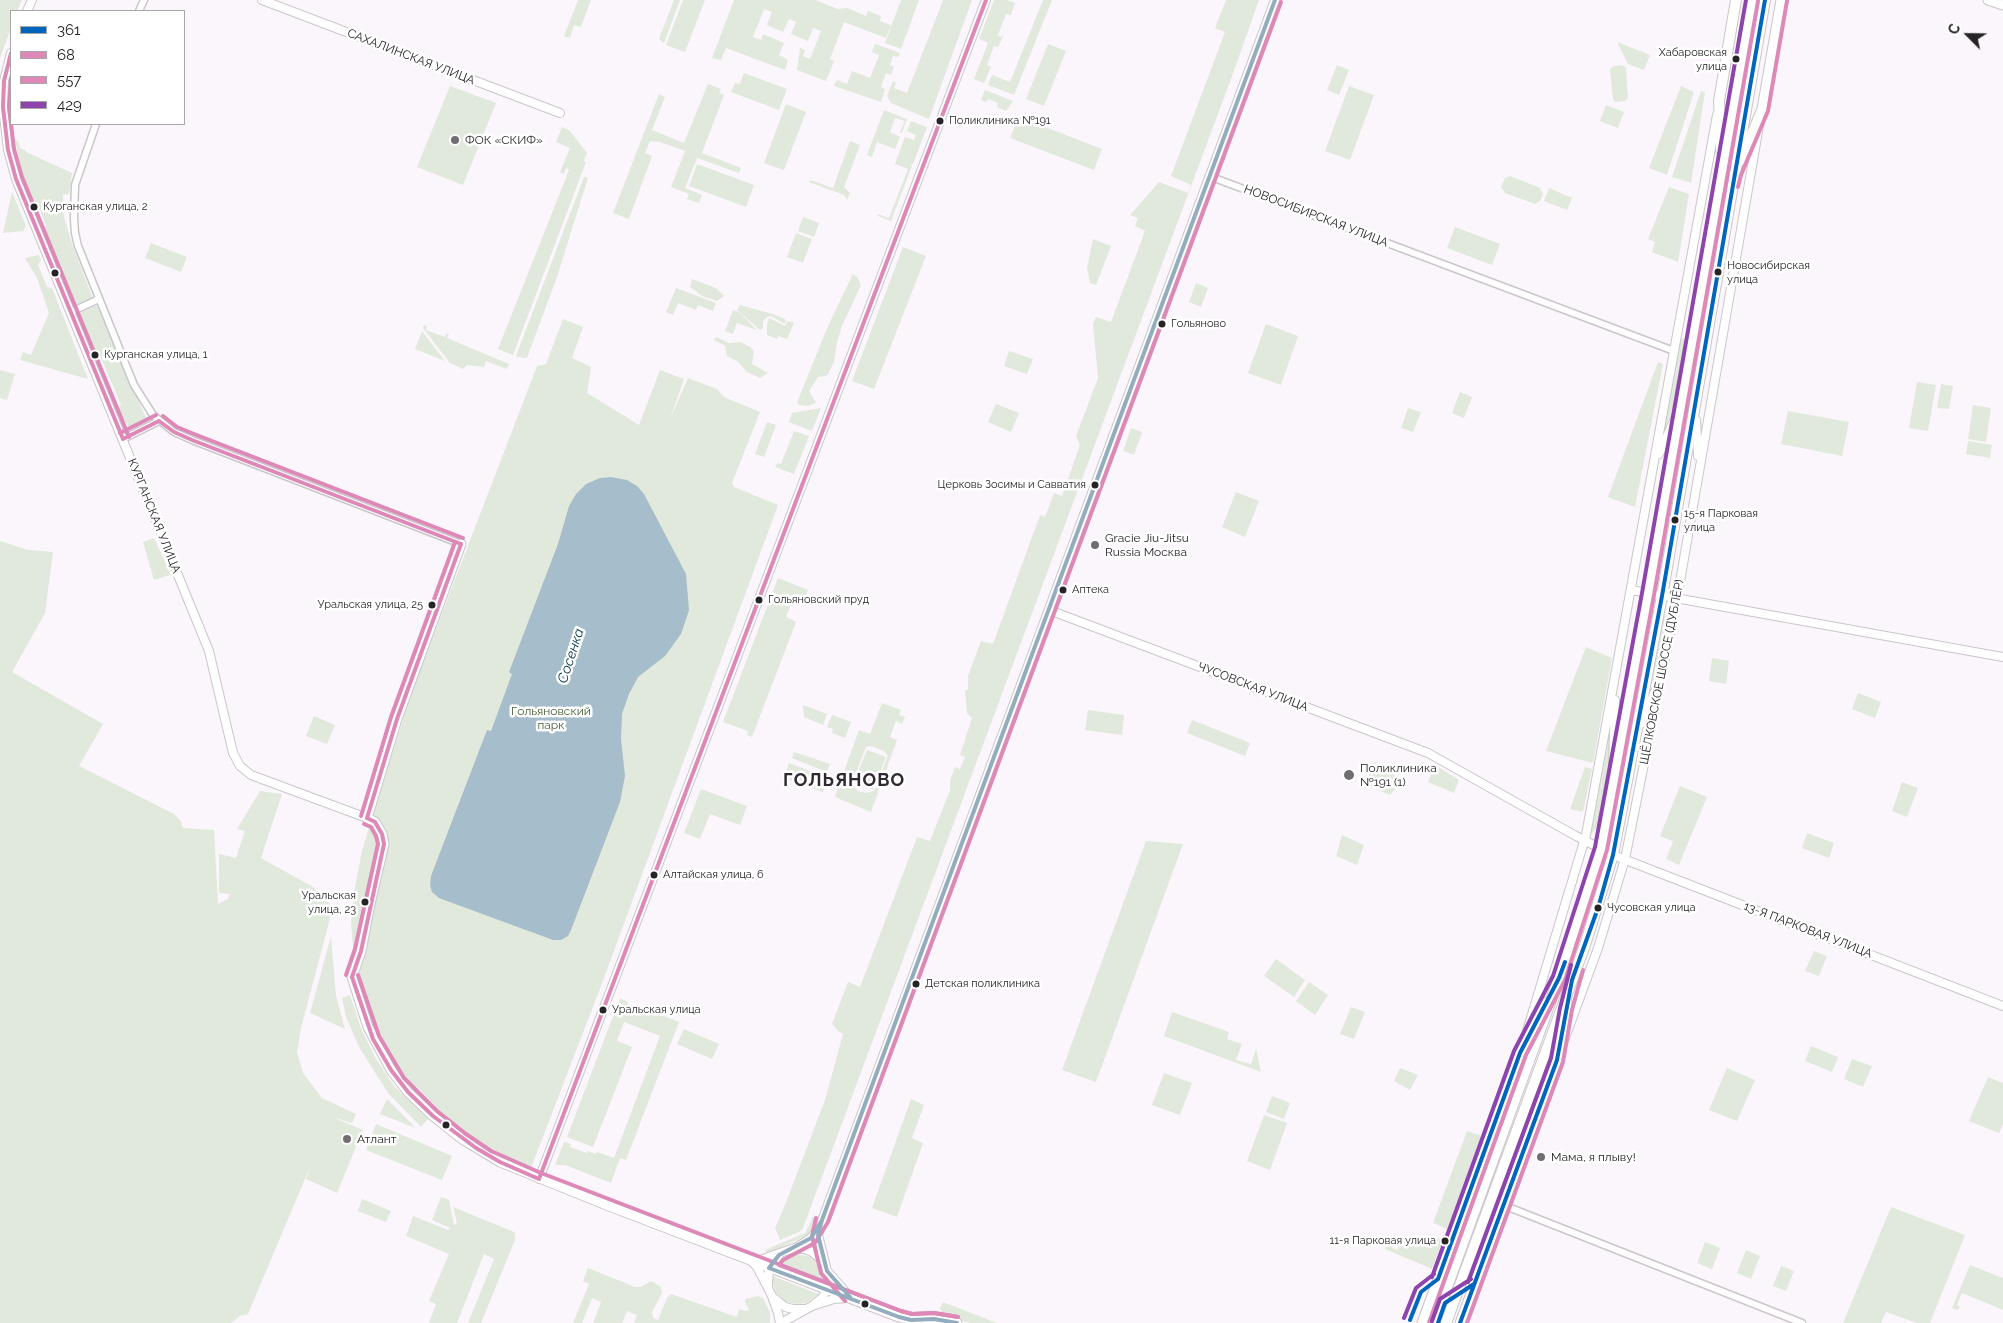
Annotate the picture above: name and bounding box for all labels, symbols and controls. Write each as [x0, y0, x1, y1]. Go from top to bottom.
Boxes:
legend [10, 10, 185, 125]
north arrow [1943, 10, 1993, 60]
text: 361 [57, 21, 80, 39]
text: С [1945, 22, 1963, 37]
street label: САХАЛИНСКАЯ УЛИЦА [345, 26, 477, 88]
text: 68 [57, 46, 75, 64]
place label: Хабаровская улица [1659, 46, 1727, 72]
marker: Хабаровская улица [1731, 54, 1741, 64]
text: 557 [57, 71, 81, 89]
text: 429 [57, 96, 82, 114]
place label: Поликлиника №191 [949, 114, 1051, 128]
marker: Поликлиника №191 [935, 116, 945, 126]
place label: ФОК «СКИФ» [465, 133, 543, 147]
marker: ФОК «СКИФ» [449, 134, 461, 146]
street label: НОВОСИБИРСКАЯ УЛИЦА [1242, 182, 1390, 250]
place label: Курганская улица, 2 [43, 200, 148, 214]
marker: Курганская улица, 2 [29, 202, 39, 212]
place label: Новосибирская улица [1727, 259, 1810, 285]
marker: Новосибирская улица [1713, 267, 1723, 277]
unlabelled marker [50, 268, 60, 278]
place label: Гольяново [1171, 317, 1226, 331]
marker: Гольяново [1157, 319, 1167, 329]
place label: Курганская улица, 1 [104, 348, 208, 362]
marker: Курганская улица, 1 [90, 350, 100, 360]
street label: КУРГАНСКАЯ УЛИЦА [124, 457, 184, 575]
place label: Церковь Зосимы и Савватия [938, 478, 1086, 492]
marker: Церковь Зосимы и Савватия [1090, 480, 1100, 490]
place label: 15-я Парковая улица [1684, 507, 1758, 533]
marker: 15-я Парковая улица [1670, 515, 1680, 525]
place label: Gracie Jiu-Jitsu Russia Москва [1105, 531, 1189, 559]
marker: Gracie Jiu-Jitsu Russia Москва [1089, 539, 1101, 551]
street label: ЩЁЛКОВСКОЕ ШОССЕ (ДУБЛЁР) [1637, 578, 1687, 766]
place label: Аптека [1072, 583, 1109, 597]
marker: Аптека [1058, 585, 1068, 595]
place label: Гольяновский пруд [768, 593, 869, 607]
marker: Гольяновский пруд [754, 595, 764, 605]
place label: Уральская улица, 25 [317, 598, 423, 612]
marker: Уральская улица, 25 [427, 600, 437, 610]
water label: Сосенка [554, 626, 588, 686]
street label: ЧУСОВСКАЯ УЛИЦА [1196, 659, 1310, 715]
park label: Гольяновcкий парк [511, 704, 591, 732]
place label: Поликлиника №191 (1) [1360, 761, 1437, 789]
marker: Поликлиника №191 (1) [1342, 768, 1356, 782]
district label: ГОЛЬЯНОВО [782, 770, 906, 792]
place label: Алтайская улица, 6 [663, 868, 764, 882]
marker: Алтайская улица, 6 [649, 870, 659, 880]
place label: Уральская улица, 23 [301, 889, 356, 915]
marker: Уральская улица, 23 [360, 897, 370, 907]
street label: 13-Я ПАРКОВАЯ УЛИЦА [1742, 899, 1874, 961]
place label: Чусовская улица [1607, 901, 1696, 915]
marker: Чусовская улица [1593, 903, 1603, 913]
place label: Детская поликлиника [925, 977, 1040, 991]
marker: Детская поликлиника [911, 979, 921, 989]
place label: Уральская улица [612, 1003, 701, 1017]
marker: Уральская улица [598, 1005, 608, 1015]
unlabelled marker [441, 1120, 451, 1130]
place label: Атлант [357, 1132, 396, 1146]
marker: Атлант [341, 1133, 353, 1145]
place label: Мама, я плыву! [1551, 1150, 1636, 1164]
marker: Мама, я плыву! [1535, 1151, 1547, 1163]
place label: 11-я Парковая улица [1329, 1234, 1436, 1248]
marker: 11-я Парковая улица [1440, 1236, 1450, 1246]
unlabelled marker [860, 1299, 870, 1309]

